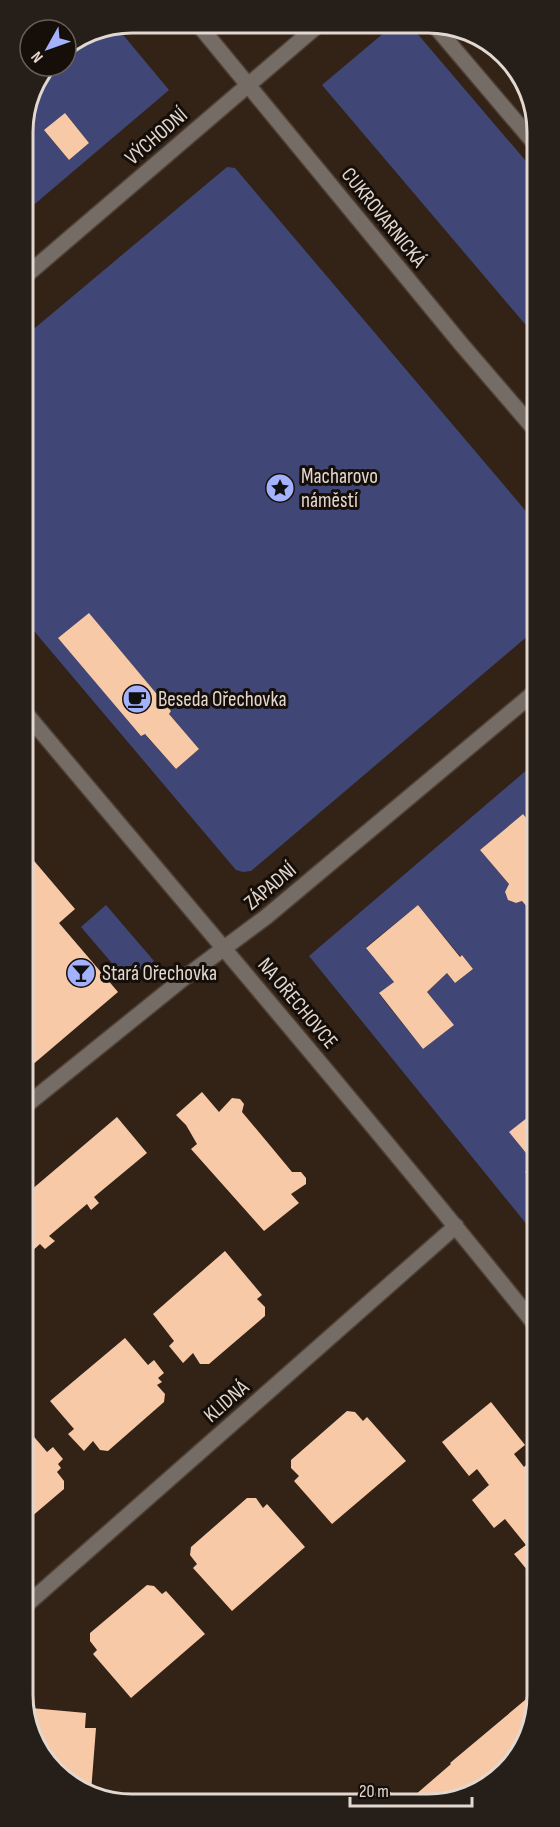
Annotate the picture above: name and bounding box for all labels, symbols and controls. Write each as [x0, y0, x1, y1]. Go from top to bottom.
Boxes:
north arrow [18, 18, 78, 78]
text: N [28, 47, 48, 66]
street label: VÝCHODNÍ [120, 103, 193, 170]
street label: CUKROVARNICKÁ [336, 162, 432, 273]
place label: Macharovo náměstí [301, 464, 378, 513]
place icon: Macharovo náměstí [264, 472, 296, 504]
cafe icon: Beseda Ořechovka [121, 683, 153, 715]
place label: Beseda Ořechovka [158, 687, 287, 712]
street label: ZÁPADNÍ [239, 857, 301, 915]
street label: NA OŘECHOVCE [252, 953, 343, 1054]
bar icon: Stará Ořechovka [65, 957, 97, 989]
place label: Stará Ořechovka [102, 961, 217, 986]
street label: KLIDNÁ [199, 1374, 255, 1428]
scale bar [350, 1770, 472, 1808]
text: 20 m [359, 1781, 389, 1802]

